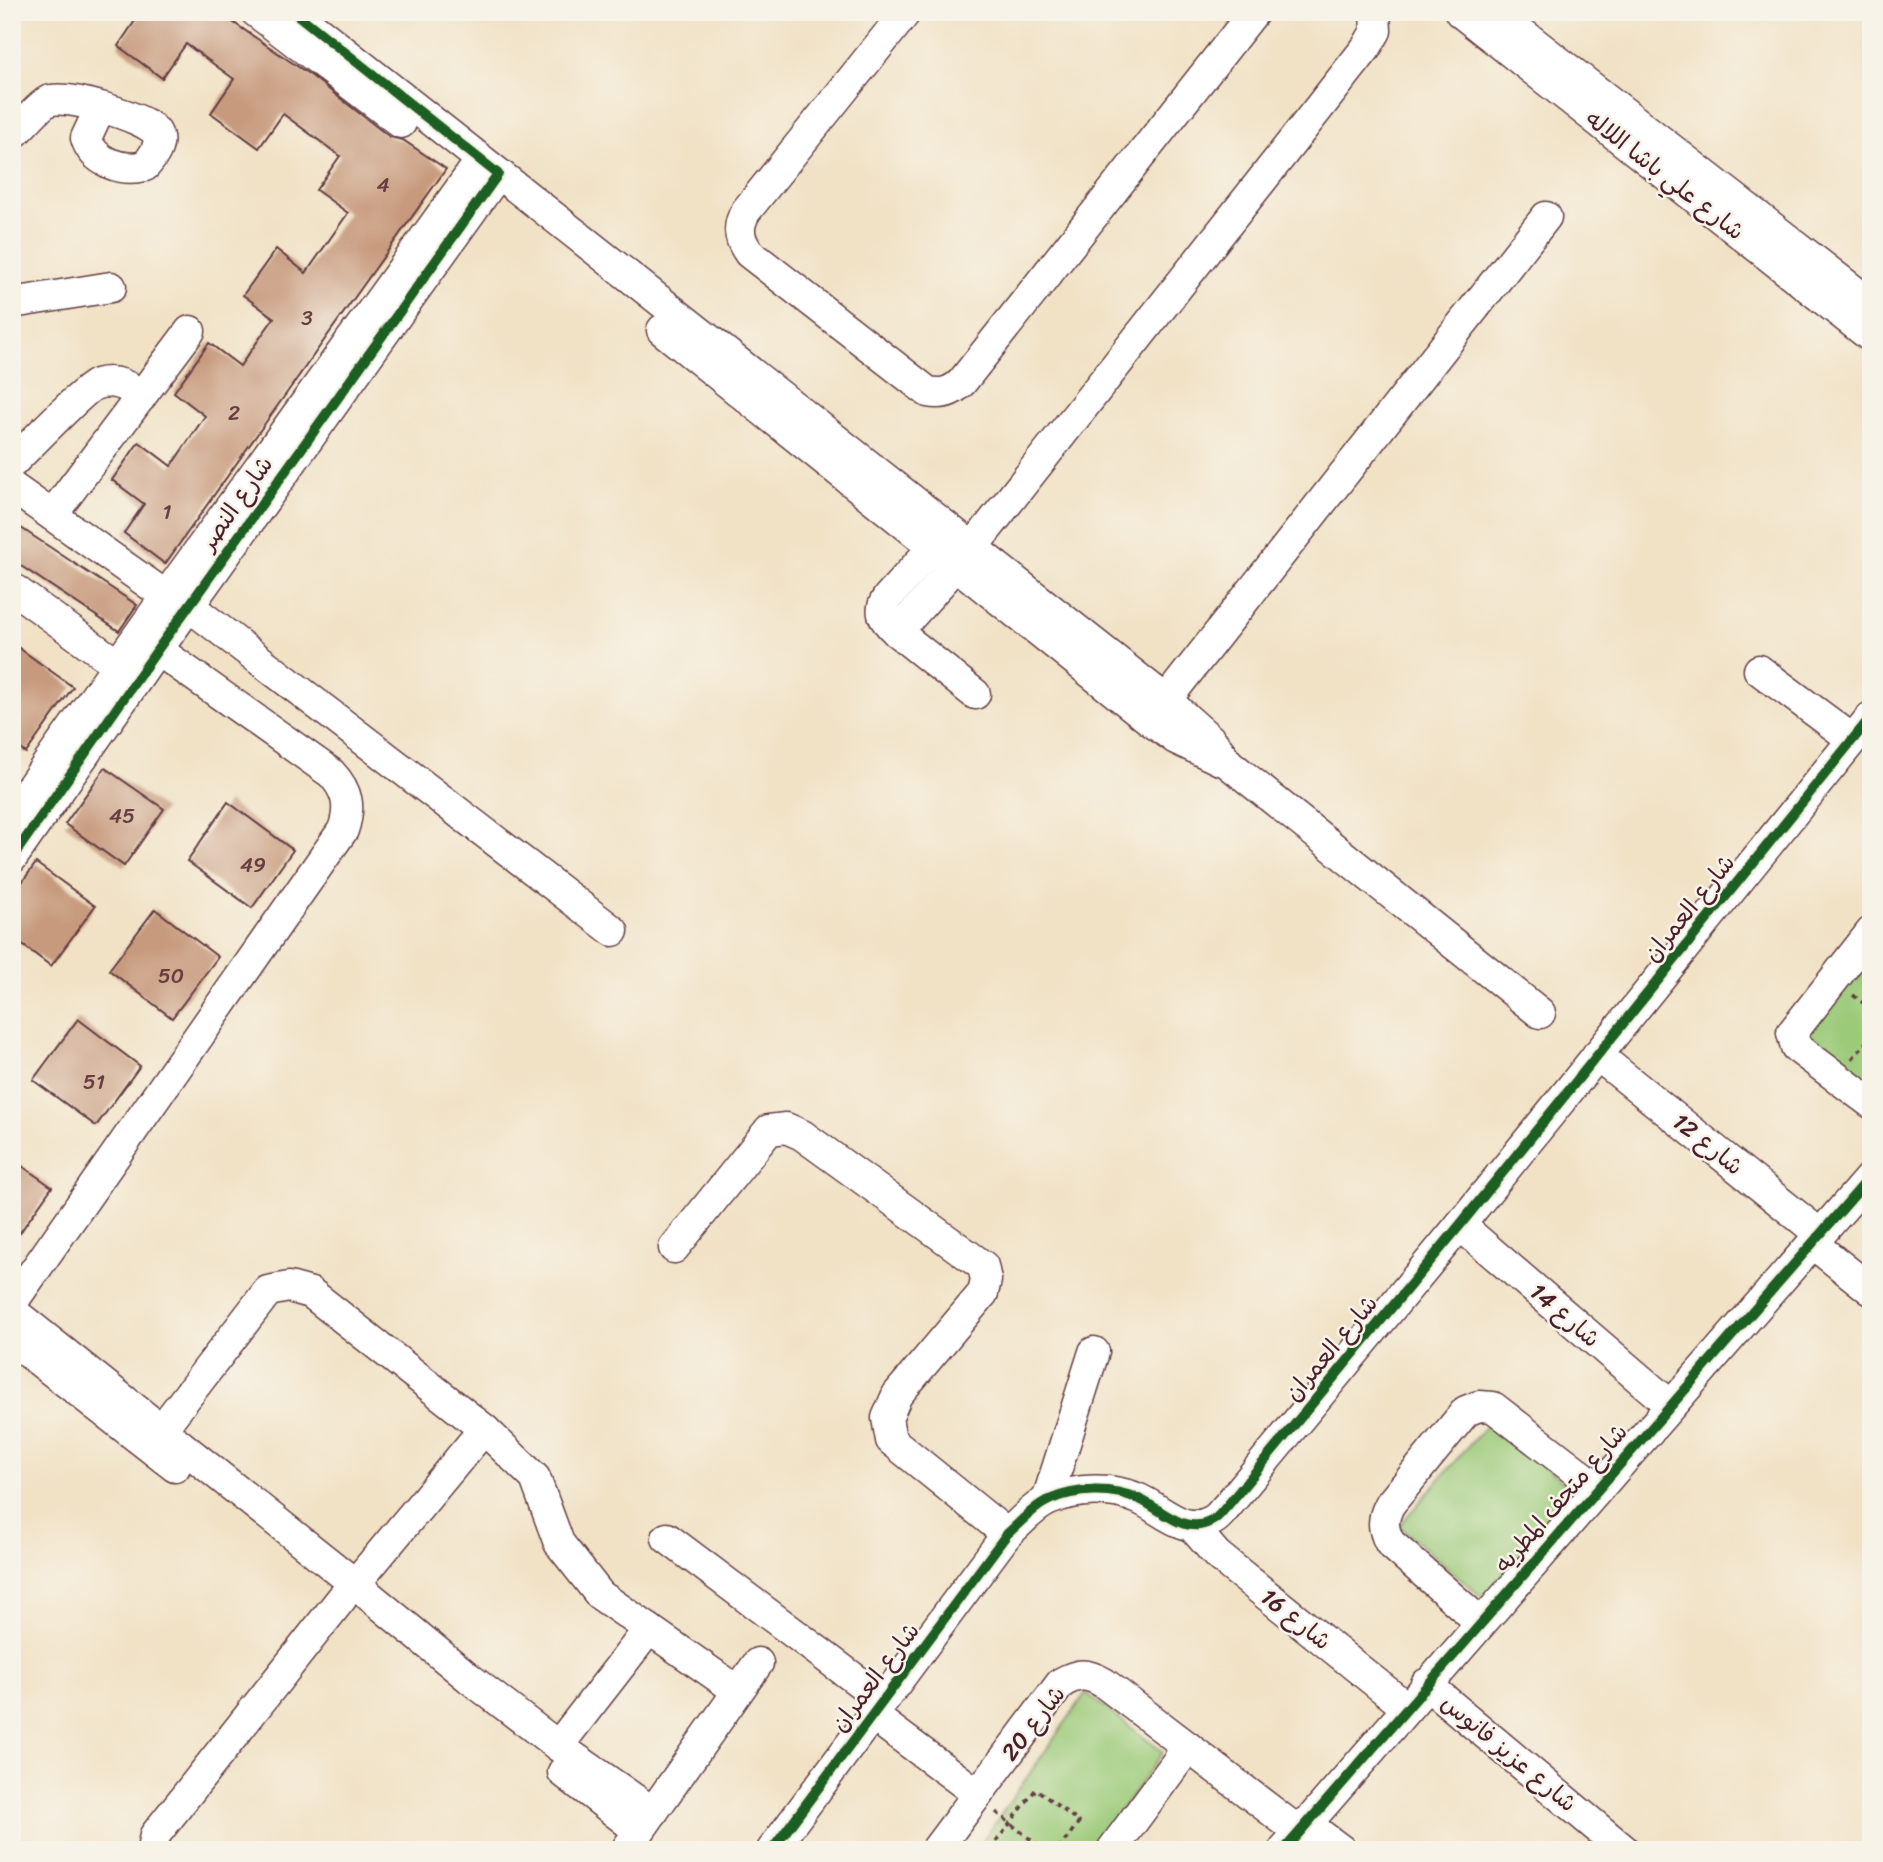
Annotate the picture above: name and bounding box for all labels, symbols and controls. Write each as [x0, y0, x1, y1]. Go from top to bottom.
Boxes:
street label: شارع علي باشا اللاله [1576, 99, 1754, 251]
house number: 4 [376, 166, 390, 204]
house number: 3 [301, 299, 313, 337]
house number: 2 [228, 394, 240, 432]
street label: شارع النصر [187, 447, 284, 561]
house number: 1 [162, 493, 172, 531]
house number: 45 [109, 797, 135, 835]
street label: شارع العمران [1632, 844, 1746, 972]
house number: 49 [240, 846, 266, 884]
house number: 50 [158, 957, 184, 995]
house number: 51 [83, 1063, 105, 1101]
street label: شارع 12 [1663, 1102, 1753, 1186]
street label: شارع 14 [1520, 1272, 1610, 1358]
street label: شارع العمران [1273, 1285, 1389, 1411]
street label: شارع متحف المطريه [1483, 1413, 1639, 1583]
street label: شارع 16 [1251, 1577, 1341, 1661]
street label: شارع العمران [819, 1613, 931, 1741]
street label: شارع 20 [990, 1676, 1076, 1770]
street label: شارع عزيز فانوس [1431, 1683, 1587, 1823]

